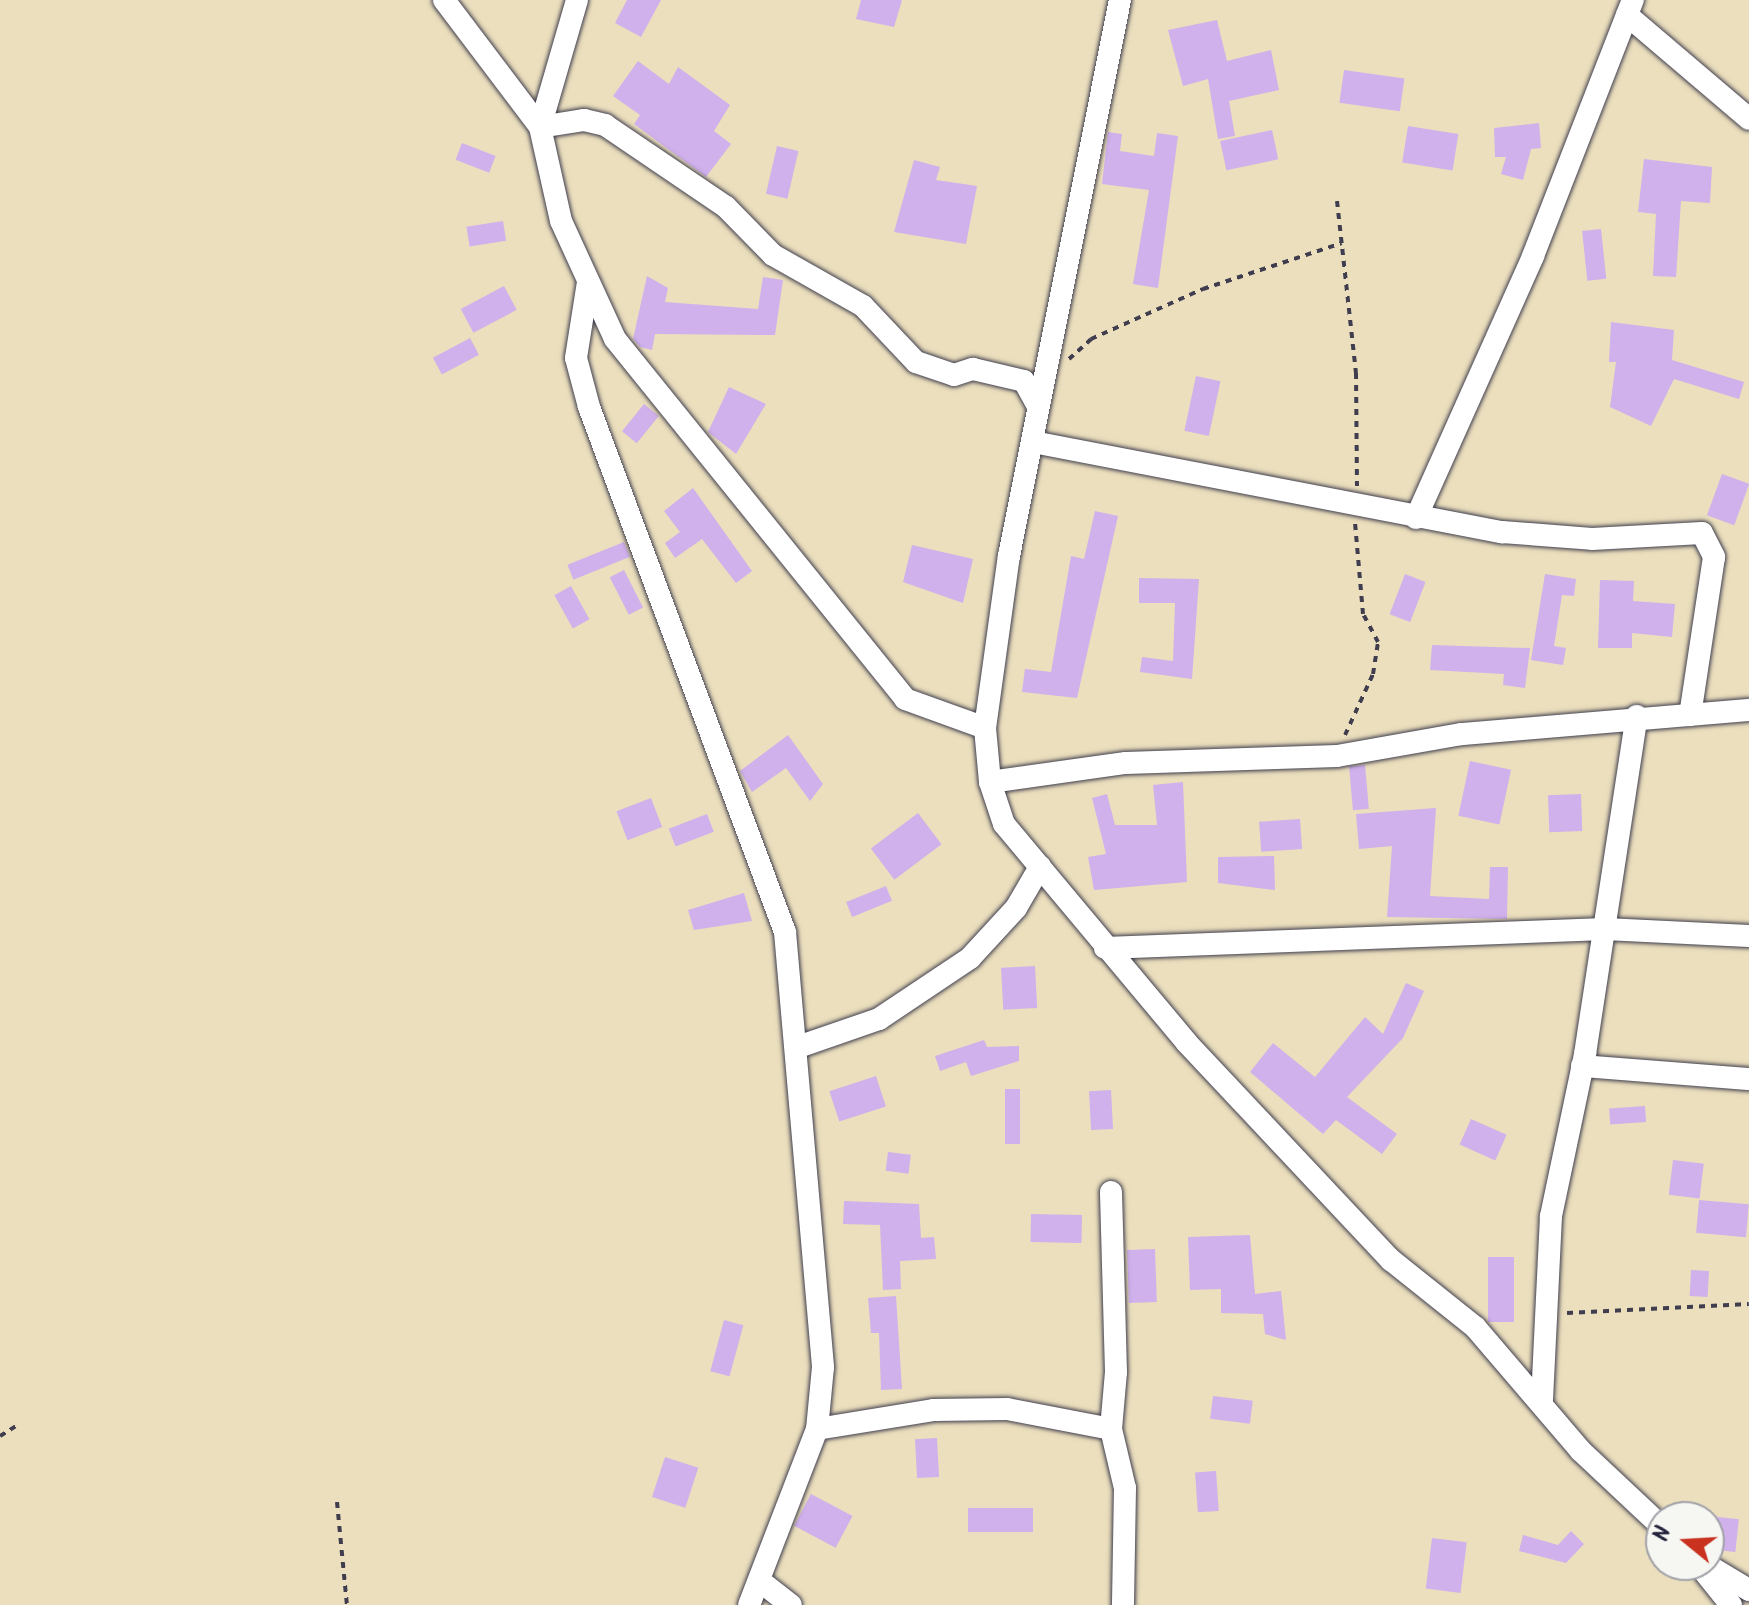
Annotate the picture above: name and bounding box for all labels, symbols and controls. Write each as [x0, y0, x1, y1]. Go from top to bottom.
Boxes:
north arrow [1645, 1501, 1725, 1581]
text: N [1645, 1522, 1682, 1546]

